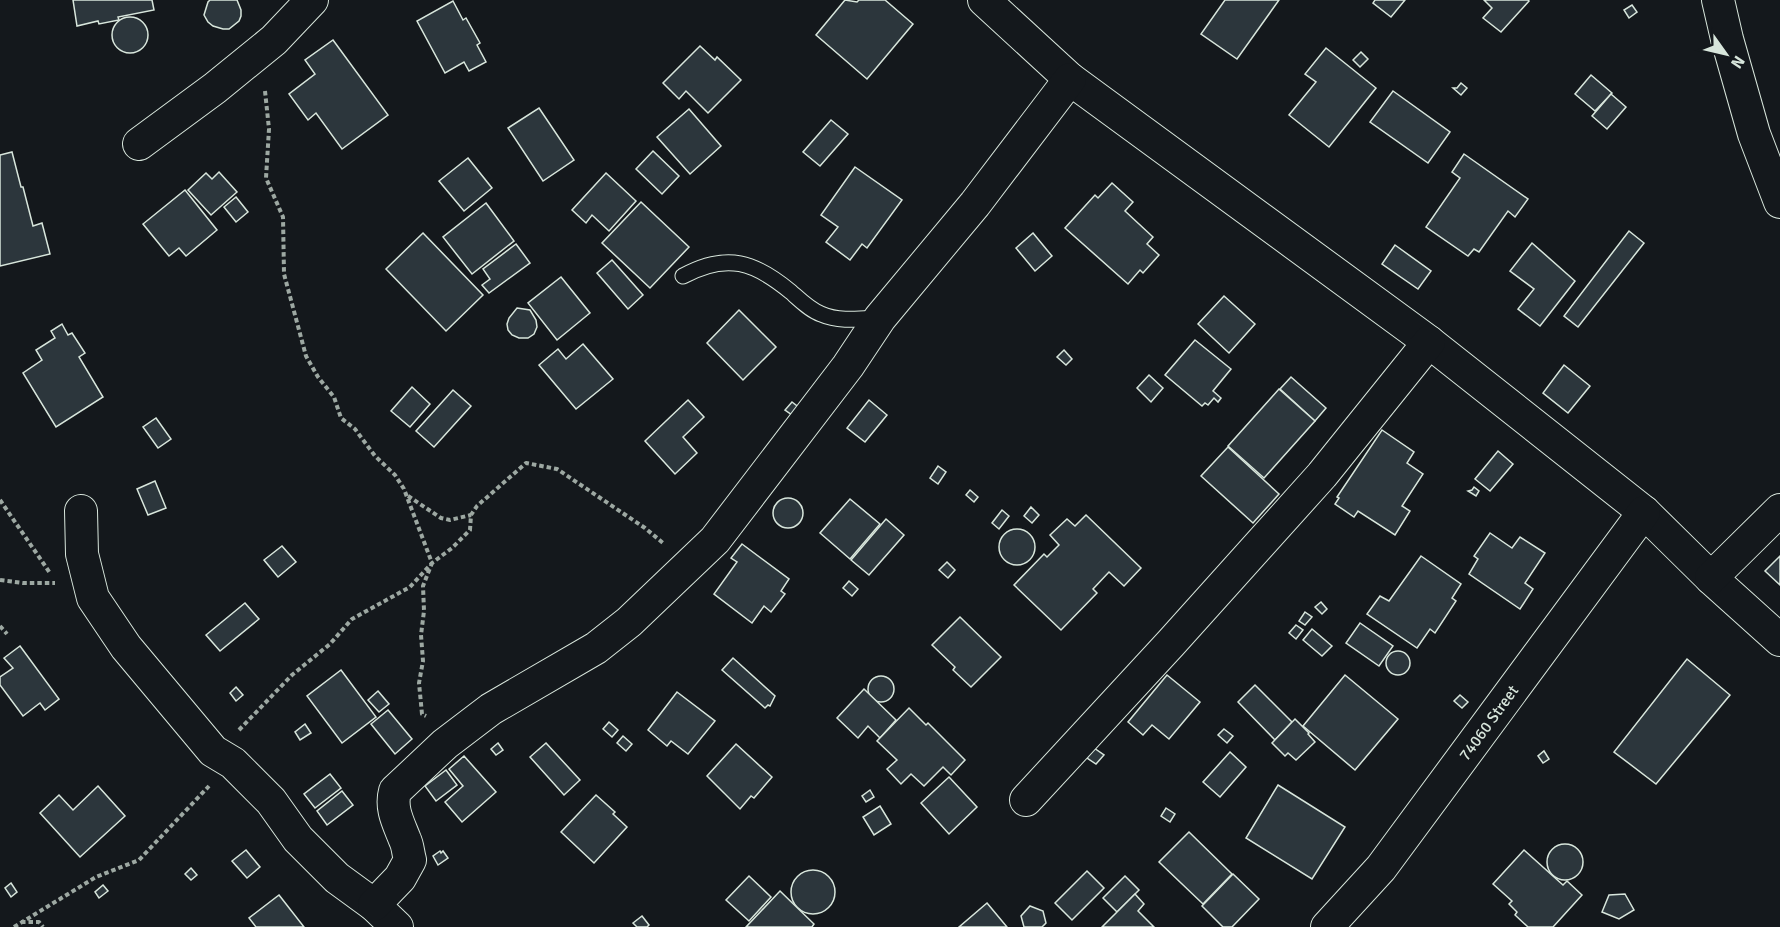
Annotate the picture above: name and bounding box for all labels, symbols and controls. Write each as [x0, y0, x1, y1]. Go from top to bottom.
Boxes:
north arrow [1696, 24, 1756, 84]
text: N [1726, 52, 1749, 72]
street label: 74060 Street [1455, 681, 1523, 765]

